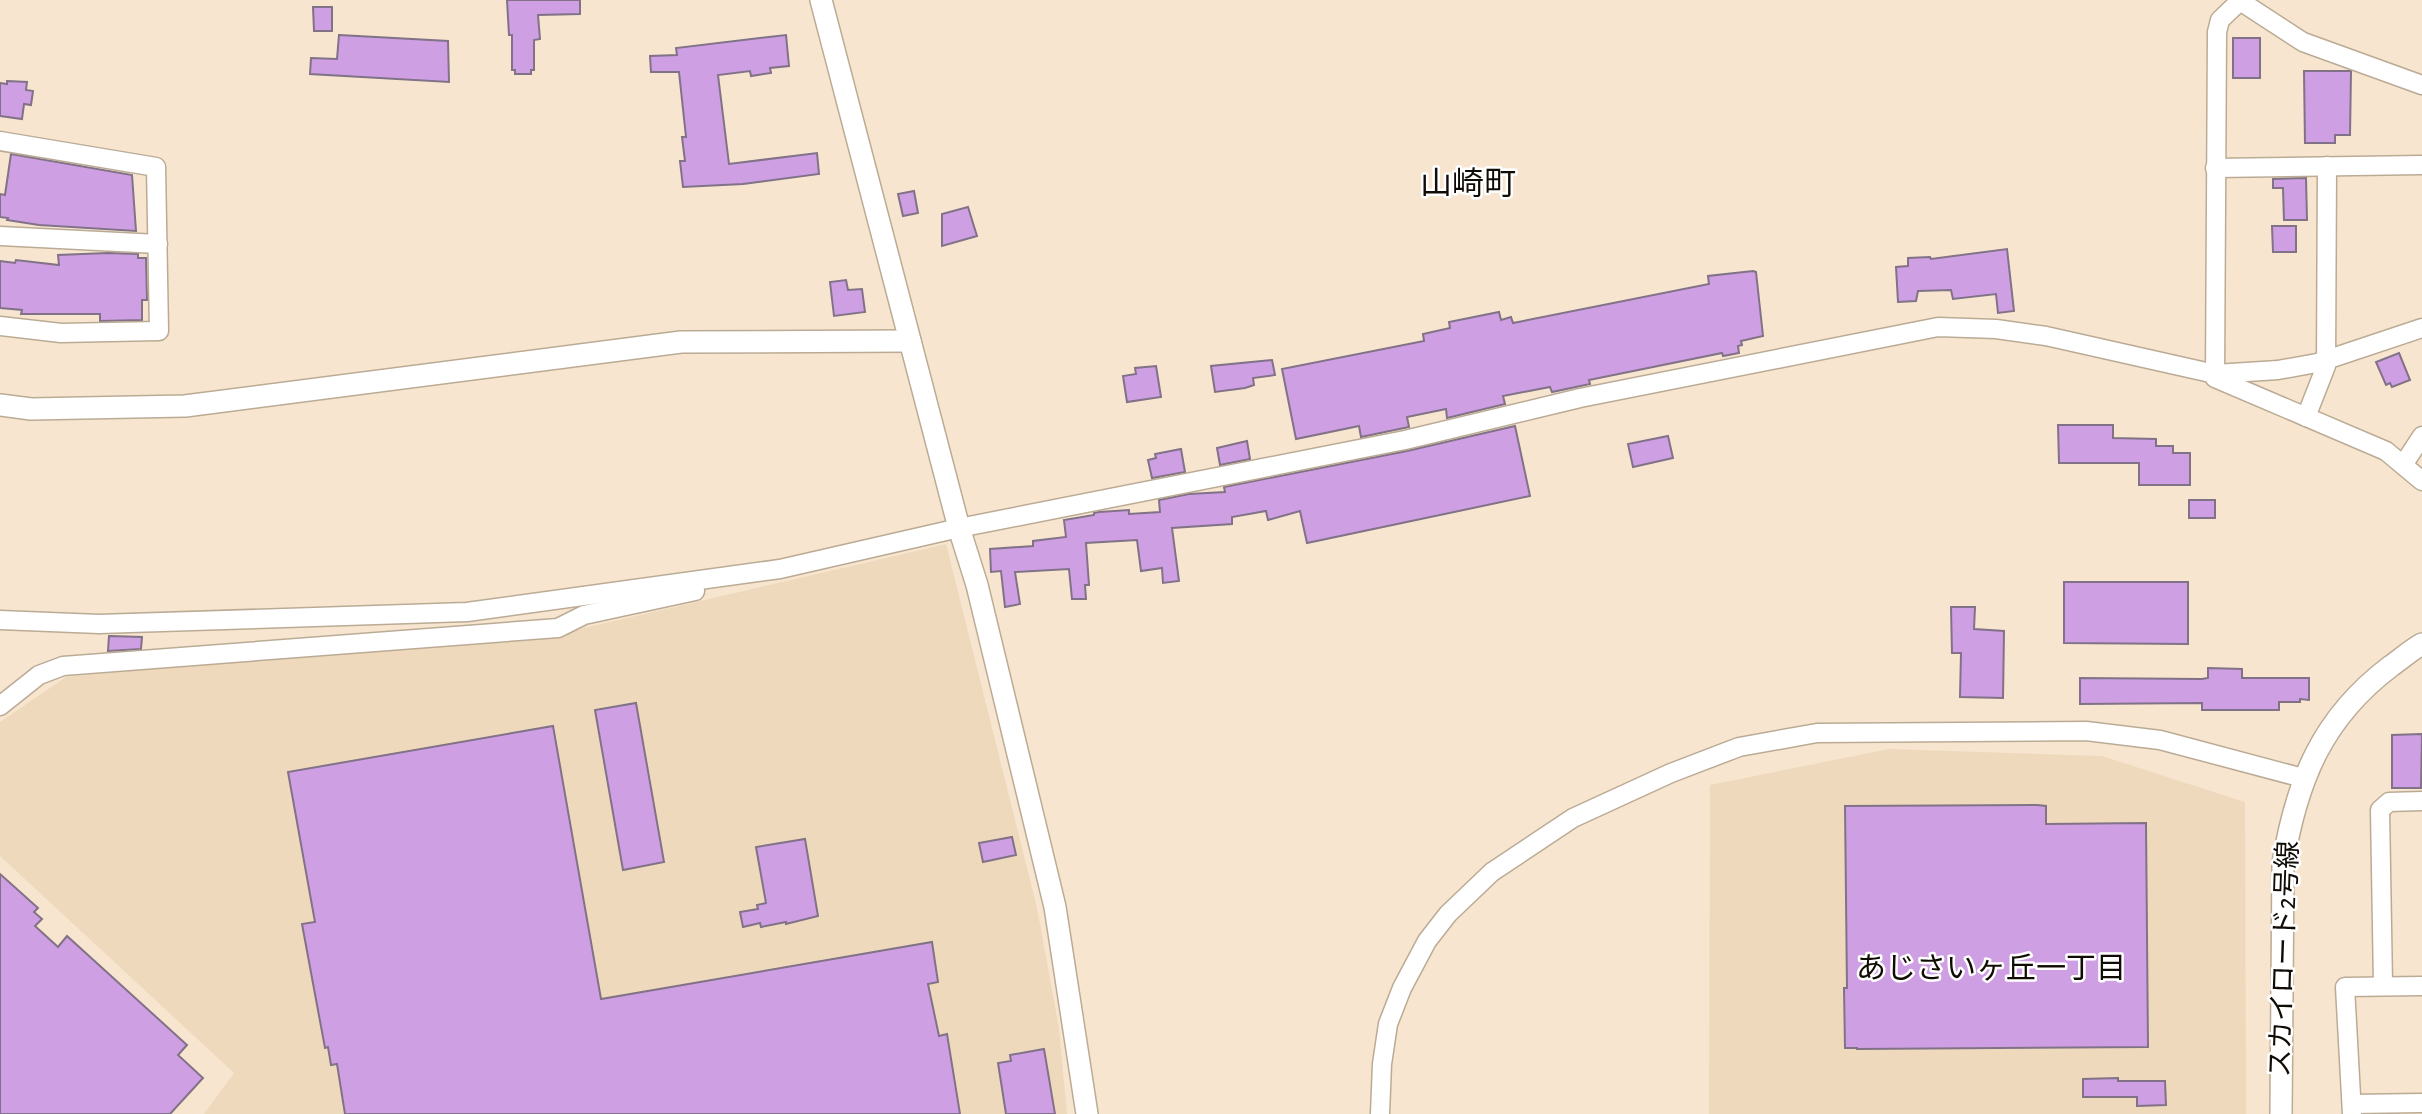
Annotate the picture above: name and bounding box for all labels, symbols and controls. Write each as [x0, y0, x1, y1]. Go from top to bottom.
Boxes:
district label: 山崎町 [1420, 167, 1516, 200]
street label: スカイロード2号線 [2265, 840, 2303, 1078]
district label: あじさいヶ丘一丁目 [1856, 953, 2126, 984]

